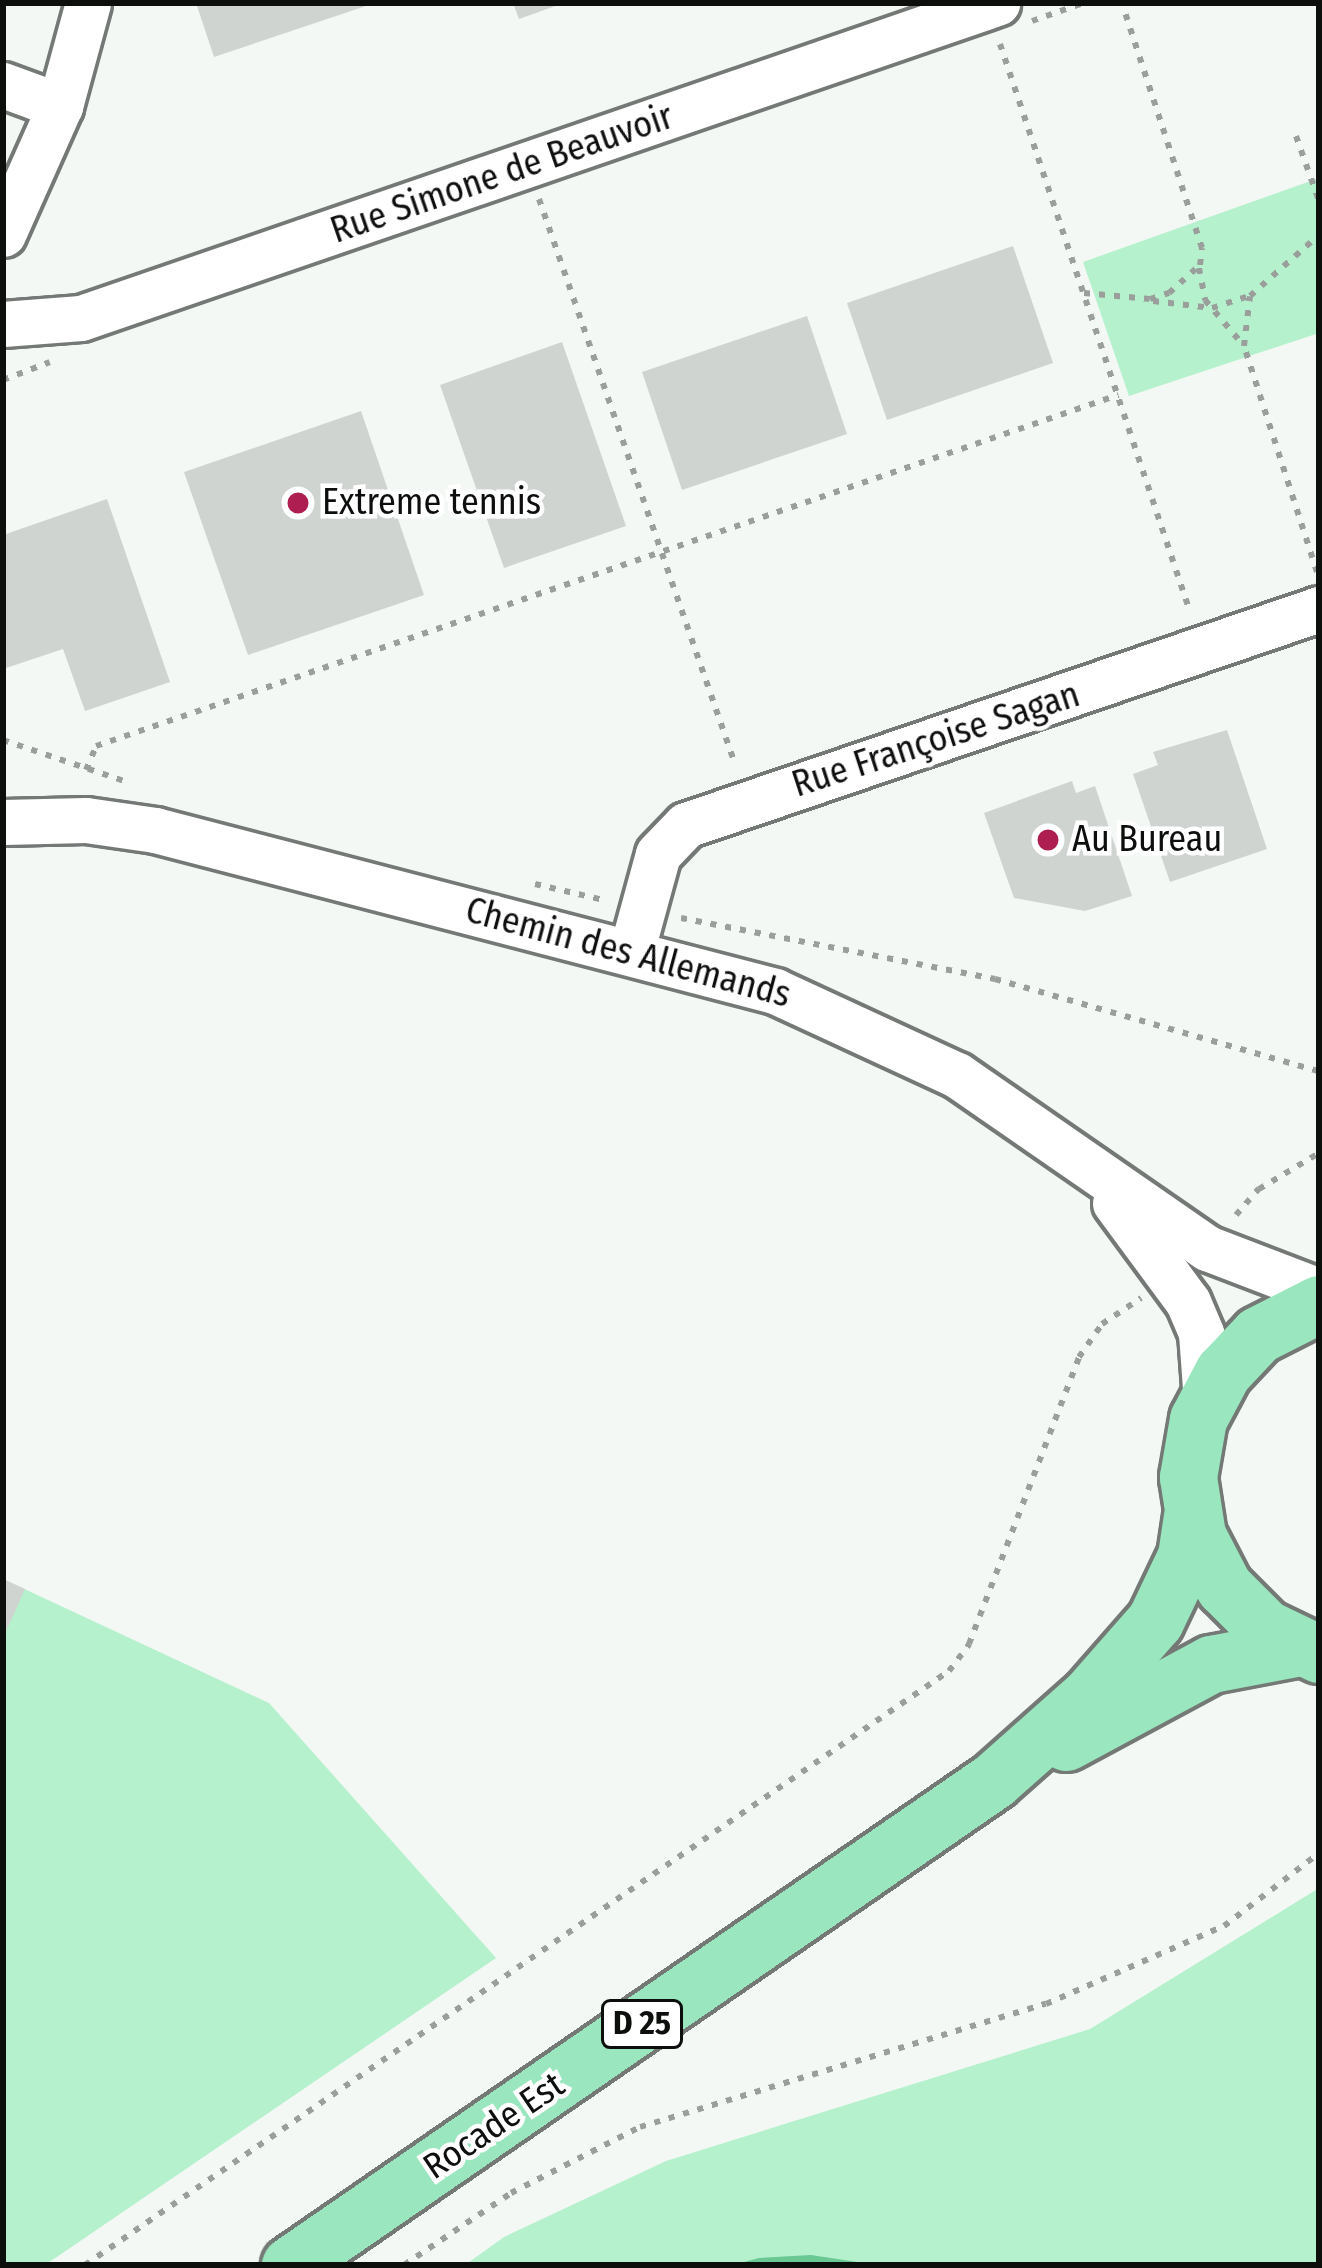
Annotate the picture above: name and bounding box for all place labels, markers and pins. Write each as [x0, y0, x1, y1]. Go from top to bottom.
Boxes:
place label: Extreme tennis [322, 481, 541, 525]
marker: Extreme tennis [285, 490, 311, 516]
place label: Au Bureau [1072, 818, 1222, 862]
marker: Au Bureau [1035, 827, 1061, 853]

